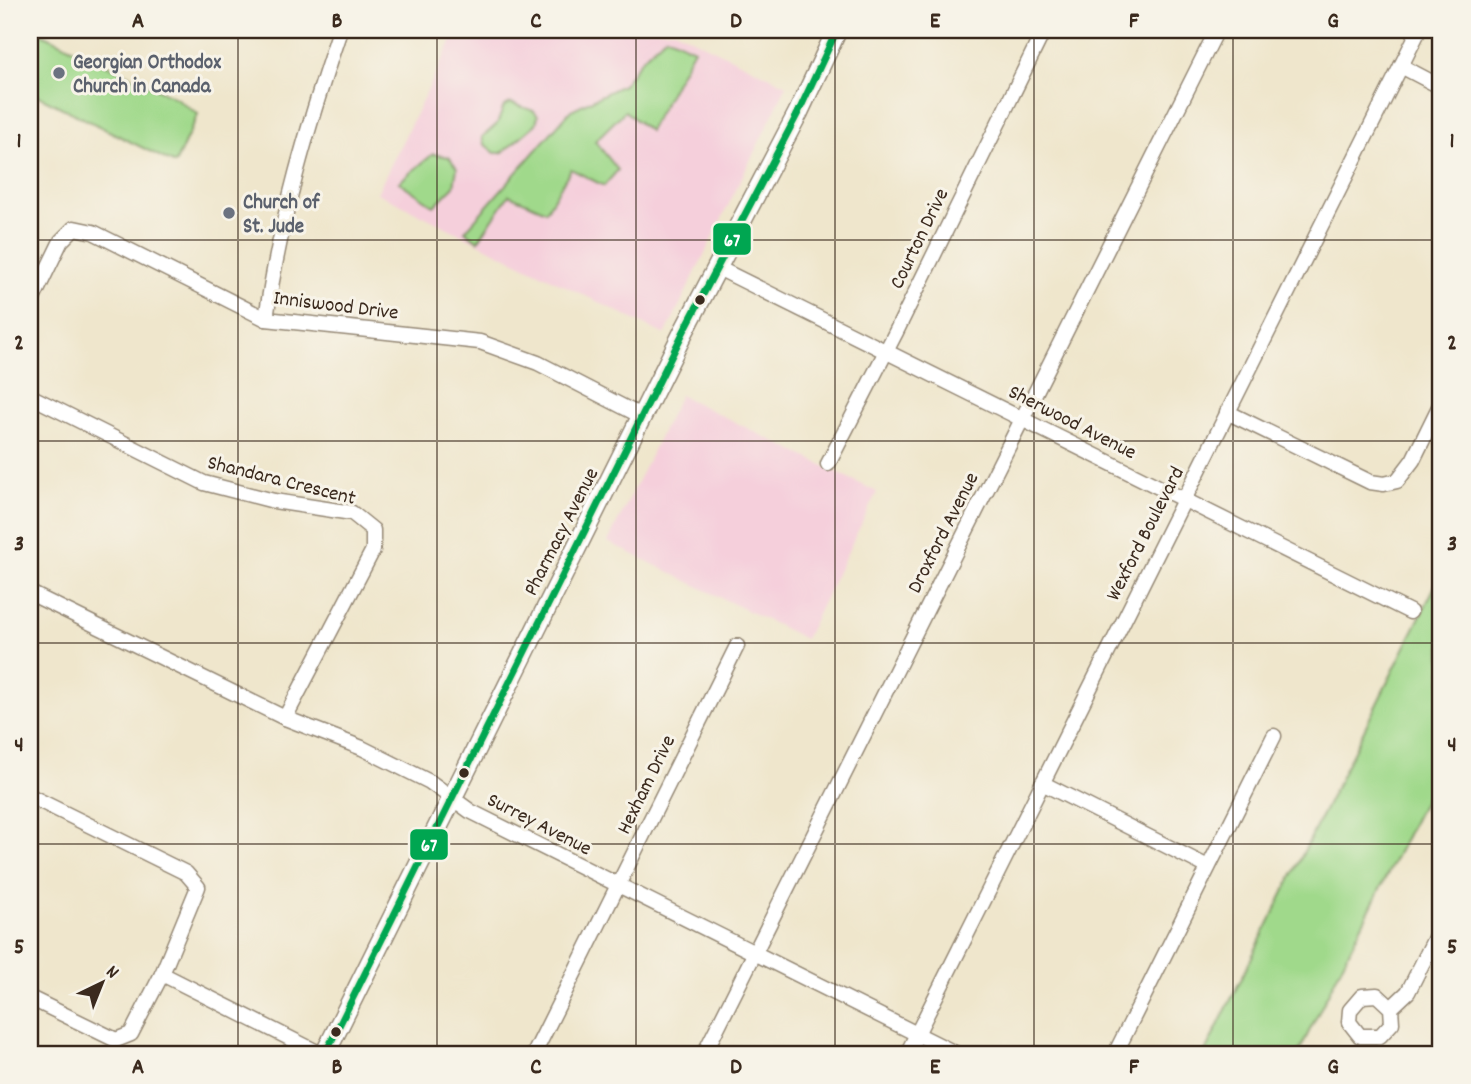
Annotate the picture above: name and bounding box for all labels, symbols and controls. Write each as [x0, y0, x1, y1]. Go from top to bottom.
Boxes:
text: A [132, 6, 144, 39]
text: B [332, 6, 343, 39]
text: C [530, 6, 542, 39]
text: D [730, 6, 742, 39]
text: E [930, 6, 941, 39]
text: F [1129, 6, 1140, 39]
text: G [1327, 6, 1339, 39]
place label: Georgian Orthodox Church in Canada [73, 49, 221, 103]
marker: Georgian Orthodox Church in Canada [51, 65, 67, 81]
text: 1 [16, 126, 22, 159]
text: 1 [1449, 126, 1455, 159]
street label: Courton Drive [883, 184, 958, 295]
place label: Church of St. Jude [243, 189, 321, 243]
marker: Church of St. Jude [221, 205, 237, 221]
line badge: 67 [712, 222, 752, 256]
text: 67 [724, 229, 740, 256]
street label: Inniswood Drive [271, 284, 400, 330]
unlabelled marker [693, 293, 707, 307]
text: 2 [14, 328, 24, 361]
text: 2 [1447, 328, 1457, 361]
street label: Sherwood Avenue [1002, 378, 1141, 469]
street label: Shandara Crescent [204, 449, 359, 515]
street label: Wexford Boulevard [1100, 462, 1193, 607]
street label: Pharmacy Avenue [517, 463, 608, 602]
street label: Droxford Avenue [901, 468, 988, 599]
text: 3 [14, 529, 24, 562]
text: 3 [1447, 529, 1457, 562]
text: 4 [14, 730, 24, 763]
text: 4 [1447, 730, 1457, 763]
street label: Hexham Drive [611, 731, 685, 840]
unlabelled marker [457, 766, 471, 780]
street label: Surrey Avenue [481, 786, 596, 865]
line badge: 67 [409, 828, 449, 861]
text: 67 [421, 834, 437, 861]
text: 5 [14, 932, 24, 965]
text: 5 [1447, 932, 1457, 965]
north arrow [66, 948, 136, 1018]
text: N [99, 960, 124, 986]
unlabelled marker [329, 1025, 343, 1039]
text: A [132, 1052, 144, 1084]
text: B [332, 1052, 343, 1084]
text: C [530, 1052, 542, 1084]
text: D [730, 1052, 742, 1084]
text: E [930, 1052, 941, 1084]
text: F [1129, 1052, 1140, 1084]
text: G [1327, 1052, 1339, 1084]

